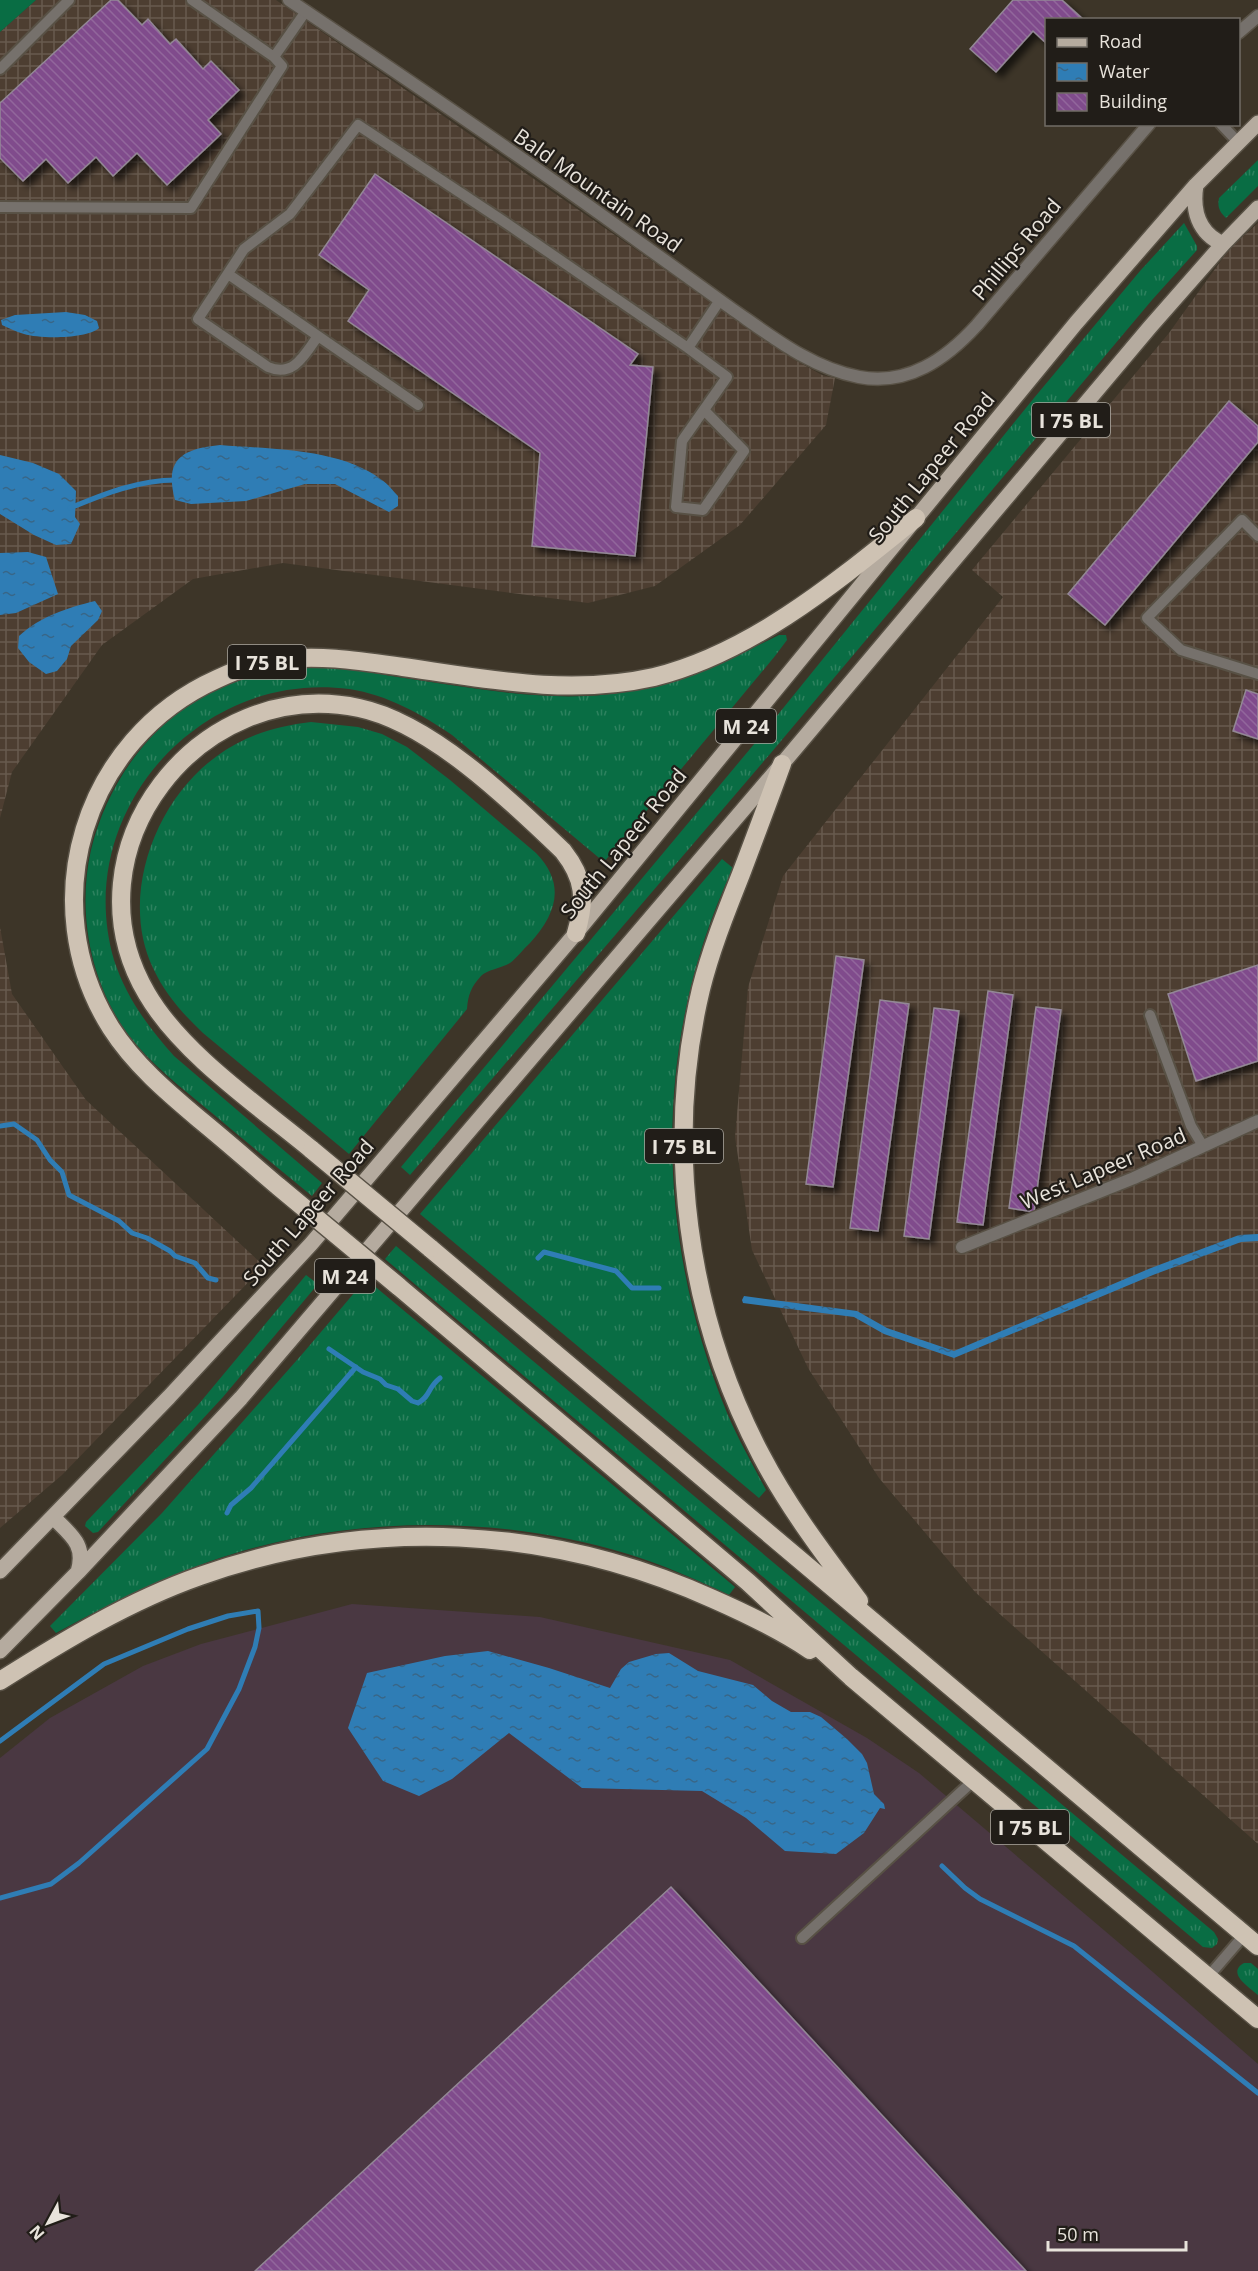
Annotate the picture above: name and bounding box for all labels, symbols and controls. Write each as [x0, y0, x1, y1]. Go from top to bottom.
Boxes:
legend [1045, 18, 1240, 126]
text: Road [1099, 29, 1142, 53]
text: Water [1099, 59, 1150, 83]
text: Building [1099, 89, 1167, 113]
street label: Bald Mountain Road [508, 121, 688, 259]
street label: Phillips Road [965, 192, 1067, 306]
street label: South Lapeer Road [862, 386, 1000, 548]
road number: I 75 BL [1032, 403, 1110, 437]
road number: I 75 BL [228, 645, 306, 679]
road number: M 24 [716, 709, 776, 743]
street label: South Lapeer Road [554, 762, 692, 924]
street label: West Lapeer Road [1016, 1120, 1190, 1216]
road number: I 75 BL [645, 1129, 723, 1163]
street label: South Lapeer Road [236, 1133, 380, 1291]
road number: M 24 [315, 1259, 375, 1293]
road number: I 75 BL [991, 1810, 1069, 1844]
north arrow [18, 2193, 78, 2253]
scale bar [1048, 2214, 1186, 2252]
text: N [24, 2221, 49, 2245]
text: 50 m [1057, 2222, 1099, 2246]

